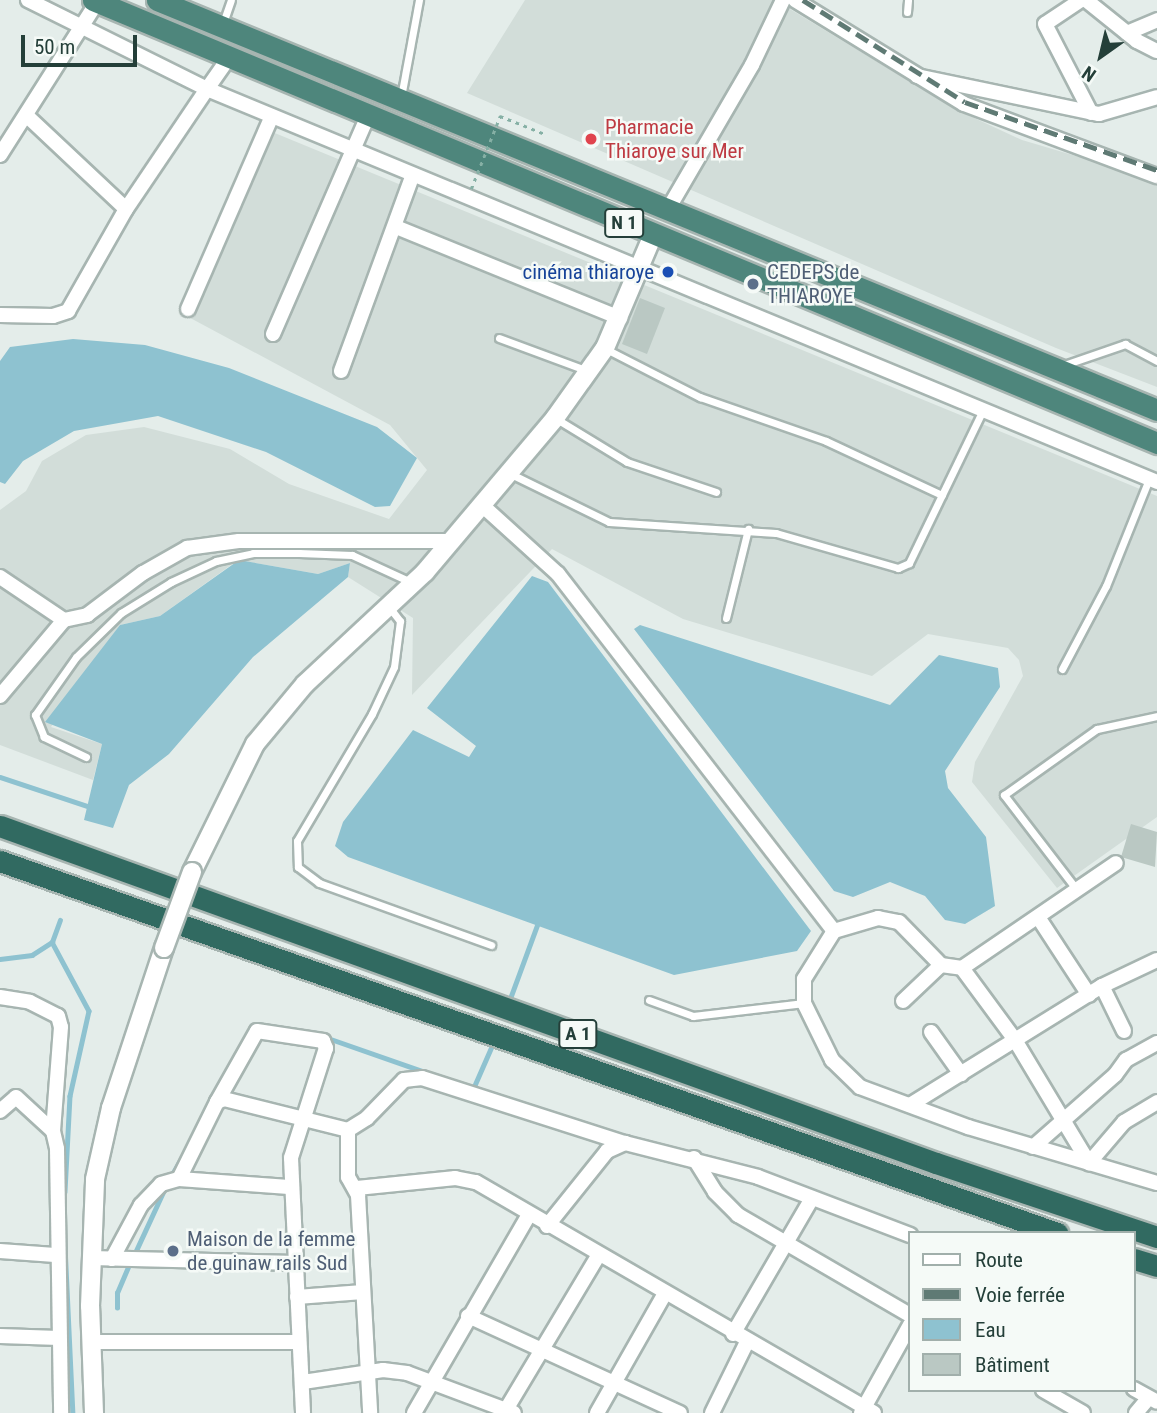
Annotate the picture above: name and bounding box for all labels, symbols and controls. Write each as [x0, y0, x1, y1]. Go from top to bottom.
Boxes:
scale bar [24, 21, 140, 65]
north arrow [1066, 21, 1136, 91]
text: 50 m [34, 35, 75, 59]
text: N [1078, 61, 1100, 87]
place label: Pharmacie Thiaroye sur Mer [605, 114, 744, 164]
marker: Pharmacie Thiaroye sur Mer [583, 131, 599, 147]
road number: N 1 [603, 208, 645, 238]
place label: cinéma thiaroye [523, 259, 654, 285]
place label: CEDEPS de THIAROYE [767, 259, 859, 309]
marker: cinéma thiaroye [660, 264, 676, 280]
marker: CEDEPS de THIAROYE [745, 276, 761, 292]
road number: A 1 [557, 1018, 599, 1050]
place label: Maison de la femme de guinaw rails Sud [187, 1226, 355, 1276]
legend [908, 1231, 1136, 1392]
marker: Maison de la femme de guinaw rails Sud [165, 1243, 181, 1259]
text: Route [975, 1248, 1023, 1272]
text: Voie ferrée [975, 1283, 1065, 1307]
text: Eau [975, 1318, 1006, 1342]
text: Bâtiment [975, 1353, 1050, 1377]

